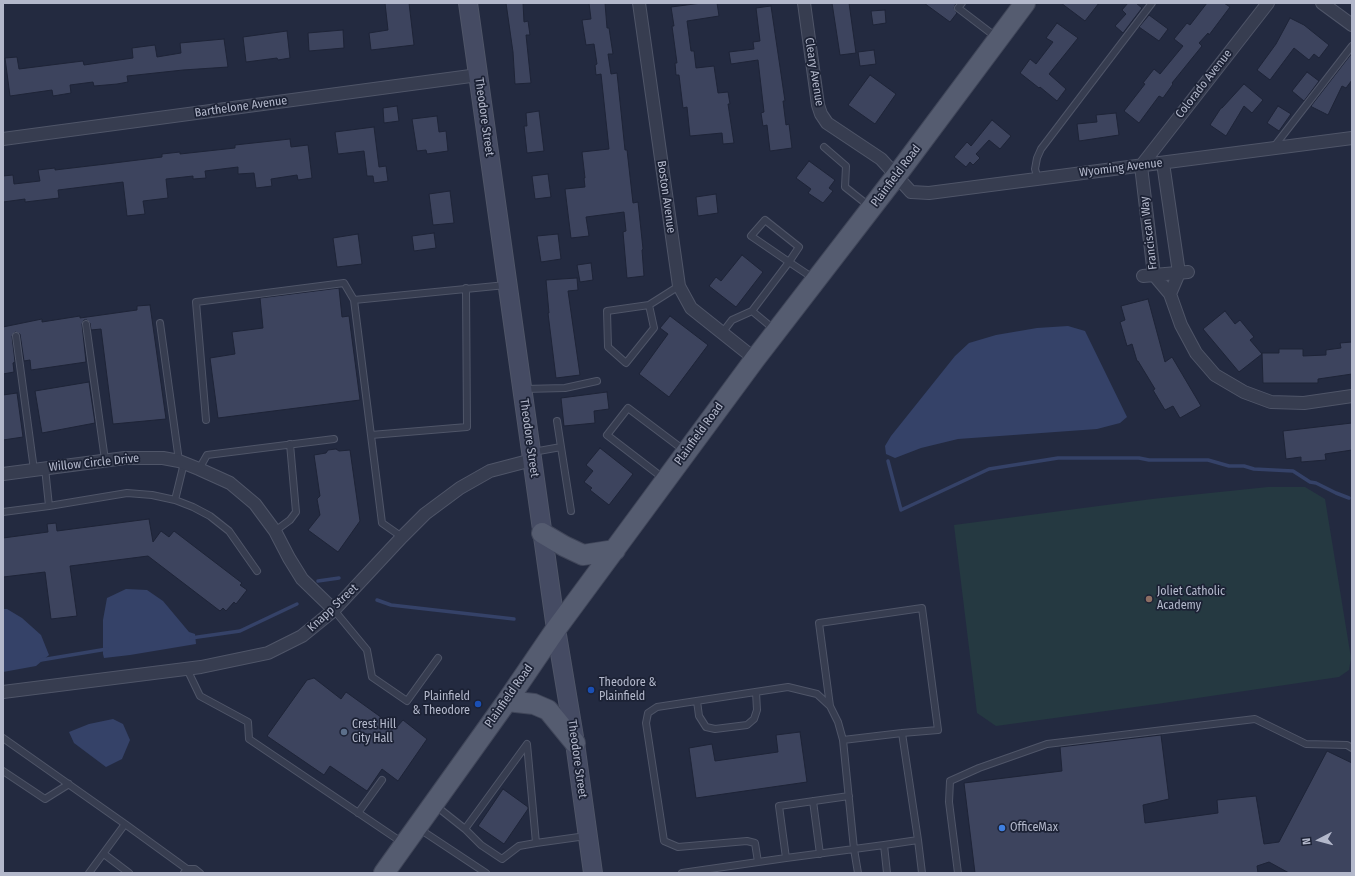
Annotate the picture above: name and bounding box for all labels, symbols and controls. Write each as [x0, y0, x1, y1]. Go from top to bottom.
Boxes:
street label: Cleary Avenue [801, 37, 827, 107]
street label: Colorado Avenue [1173, 47, 1235, 121]
street label: Theodore Street [471, 77, 497, 157]
street label: Barthelone Avenue [194, 93, 288, 121]
street label: Plainfield Road [868, 142, 924, 210]
street label: Wyoming Avenue [1079, 156, 1163, 180]
street label: Boston Avenue [654, 160, 678, 234]
street label: Franciscan Way [1137, 195, 1161, 271]
street label: Theodore Street [516, 398, 542, 478]
street label: Plainfield Road [671, 400, 727, 468]
street label: Willow Circle Drive [48, 451, 140, 475]
street label: Knapp Street [305, 581, 361, 635]
place label: Joliet Catholic Academy [1157, 585, 1225, 613]
marker: Joliet Catholic Academy [1144, 594, 1154, 604]
street label: Plainfield Road [482, 662, 536, 730]
place label: Theodore & Plainfield [599, 676, 656, 704]
marker: Theodore & Plainfield [586, 685, 596, 695]
place label: Plainfield & Theodore [413, 690, 470, 718]
marker: Plainfield & Theodore [473, 699, 483, 709]
place label: Crest Hill City Hall [352, 718, 396, 746]
street label: Theodore Street [564, 719, 590, 799]
marker: Crest Hill City Hall [339, 727, 349, 737]
north arrow [1299, 820, 1339, 860]
place label: OfficeMax [1010, 821, 1058, 835]
marker: OfficeMax [997, 823, 1007, 833]
text: N [1300, 837, 1313, 845]

